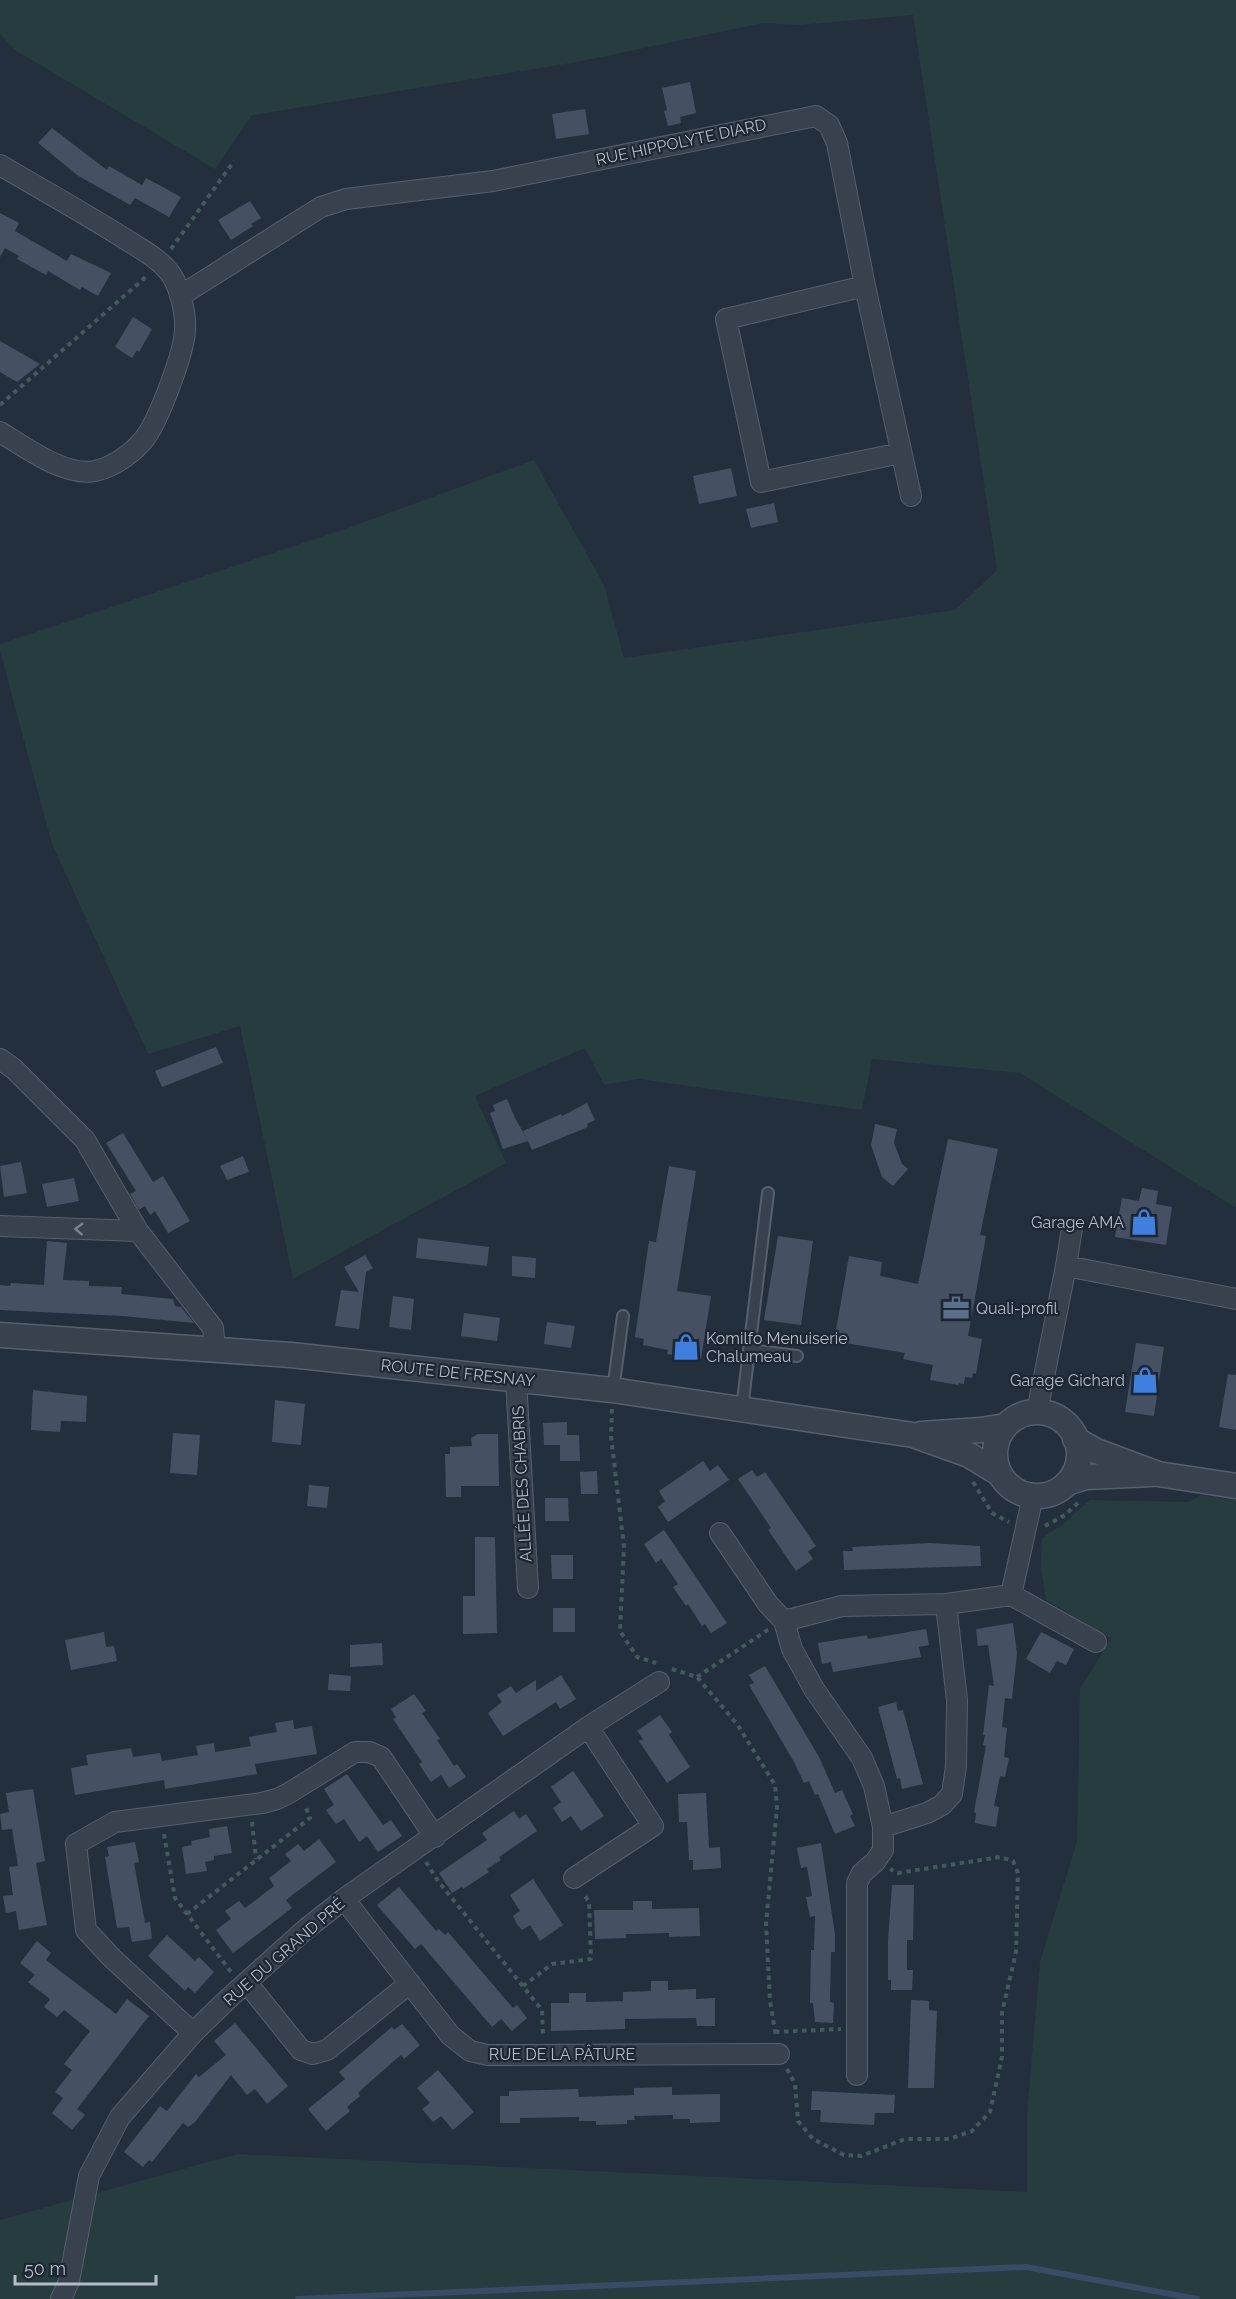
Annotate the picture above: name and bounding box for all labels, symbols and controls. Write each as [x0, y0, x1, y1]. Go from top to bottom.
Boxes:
street label: RUE HIPPOLYTE DIARD [594, 115, 768, 169]
shop icon: Garage AMA [1129, 1207, 1159, 1237]
place label: Garage AMA [1031, 1213, 1124, 1232]
one-way arrow [75, 1222, 84, 1235]
office icon: Quali-profil [941, 1293, 971, 1323]
place label: Quali-profil [976, 1299, 1058, 1318]
place label: Komilfo Menuiserie Chalumeau [706, 1329, 848, 1366]
shop icon: Komilfo Menuiserie Chalumeau [671, 1332, 701, 1362]
street label: ROUTE DE FRESNAY [380, 1355, 537, 1391]
shop icon: Garage Gichard [1130, 1365, 1160, 1395]
place label: Garage Gichard [1010, 1371, 1125, 1390]
street label: ALLÉE DES CHABRIS [507, 1405, 536, 1563]
street label: RUE DU GRAND PRÉ [219, 1893, 349, 2010]
street label: RUE DE LA PÂTURE [489, 2044, 635, 2064]
scale bar [15, 2248, 156, 2286]
text: 50 m [24, 2258, 66, 2279]

